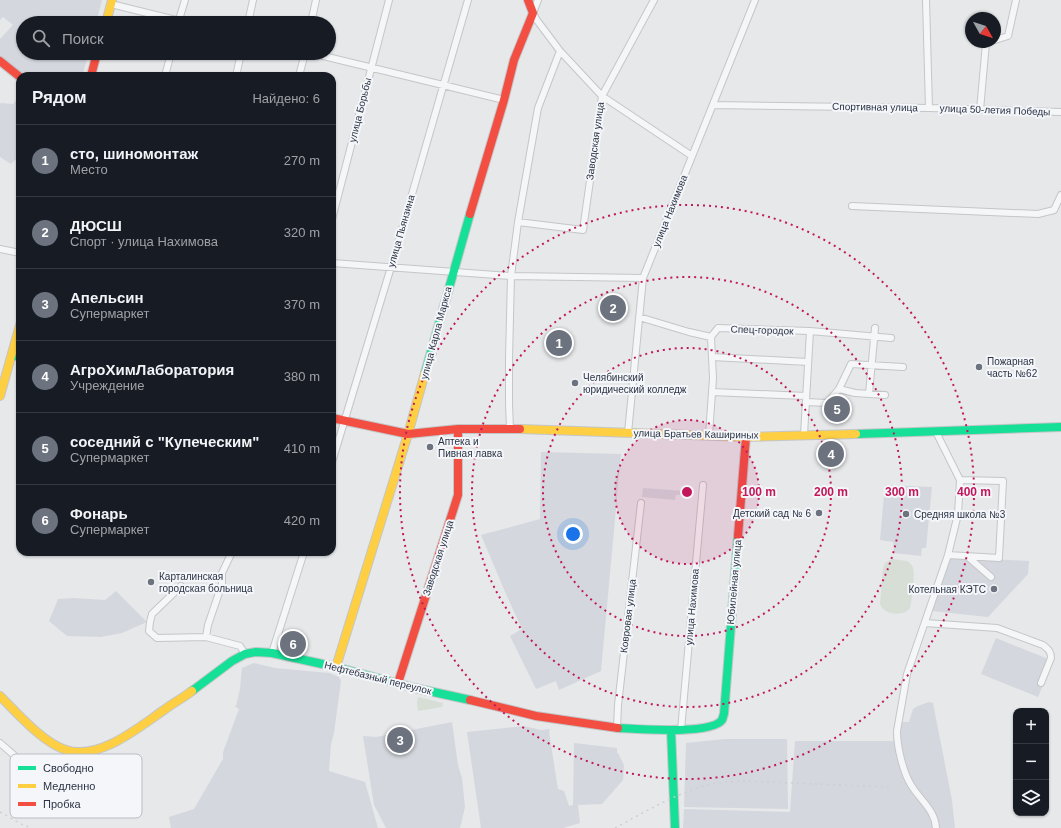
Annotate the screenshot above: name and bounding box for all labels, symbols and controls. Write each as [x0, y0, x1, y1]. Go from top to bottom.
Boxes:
north arrow [965, 12, 1001, 48]
search box [16, 16, 336, 60]
icon: search [30, 27, 52, 49]
text: Поиск [62, 30, 104, 47]
street label: улица Борьбы [347, 77, 373, 143]
text: Рядом [32, 88, 87, 107]
text: Найдено: 6 [252, 91, 320, 106]
street label: Заводская улица [584, 101, 606, 181]
street label: Спортивная улица [832, 101, 918, 113]
street label: улица 50-летия Победы [939, 103, 1051, 117]
text: сто, шиномонтаж [70, 145, 198, 162]
text: 1 [41, 153, 49, 168]
text: 270 m [284, 153, 320, 168]
text: Место [70, 162, 108, 177]
street label: улица Нахимова [651, 173, 690, 249]
street label: улица Пьянзина [385, 193, 417, 268]
text: ДЮСШ [70, 217, 122, 234]
text: 2 [41, 225, 49, 240]
text: 320 m [284, 225, 320, 240]
text: Спорт · улица Нахимова [70, 234, 218, 249]
street label: улица Карла Маркса [418, 285, 454, 381]
text: Апельсин [70, 289, 144, 306]
pin: 2 [600, 293, 626, 323]
text: 3 [41, 297, 49, 312]
text: 370 m [284, 297, 320, 312]
text: Супермаркет [70, 306, 149, 321]
street label: Спец-городок [730, 323, 794, 337]
pin: 1 [546, 328, 572, 358]
place label: Пожарная часть №62 [987, 356, 1038, 379]
text: АгроХимЛаборатория [70, 361, 234, 378]
marker: Пожарная часть №62 [974, 362, 984, 372]
text: 4 [41, 369, 49, 384]
text: 380 m [284, 369, 320, 384]
place label: Челябинский юридический колледж [583, 372, 687, 395]
text: Учреждение [70, 378, 145, 393]
marker: Челябинский юридический колледж [570, 378, 580, 388]
pin: 5 [824, 394, 850, 424]
street label: улица Братьев Кашириных [633, 427, 759, 441]
text: соседний с "Купеческим" [70, 433, 259, 450]
place label: Аптека и Пивная лавка [438, 436, 503, 459]
pin: 4 [818, 439, 844, 469]
text: 5 [41, 441, 49, 456]
text: 410 m [284, 441, 320, 456]
marker: Аптека и Пивная лавка [425, 442, 435, 452]
text: Супермаркет [70, 450, 149, 465]
centre of rings [680, 485, 694, 499]
text: 100 m [742, 485, 776, 499]
text: 200 m [814, 485, 848, 499]
text: 300 m [885, 485, 919, 499]
text: 400 m [957, 485, 991, 499]
text: Фонарь [70, 505, 128, 522]
place label: Детский сад № 6 [733, 508, 811, 519]
marker: Детский сад № 6 [814, 508, 824, 518]
marker: Средняя школа №3 [901, 509, 911, 519]
place label: Средняя школа №3 [914, 509, 1006, 520]
text: 6 [41, 513, 49, 528]
text: 420 m [284, 513, 320, 528]
street label: Заводская улица [421, 518, 456, 597]
text: Супермаркет [70, 522, 149, 537]
your location [563, 524, 583, 544]
street label: Юбилейная улица [725, 539, 743, 625]
street label: улица Нахимова [683, 568, 701, 646]
place label: Карталинская городская больница [159, 571, 253, 594]
marker: Карталинская городская больница [146, 577, 156, 587]
street label: Ковровая улица [618, 578, 638, 654]
place label: Котельная КЭТС [908, 584, 986, 595]
marker: Котельная КЭТС [989, 584, 999, 594]
pin: 6 [280, 629, 306, 659]
street label: Нефтебазный переулок [323, 659, 433, 697]
map controls [1013, 708, 1049, 816]
button: + [1013, 708, 1049, 744]
pin: 3 [387, 725, 413, 755]
button: − [1013, 744, 1049, 780]
legend [10, 754, 142, 818]
text: Свободно [43, 762, 94, 774]
text: Медленно [43, 780, 95, 792]
button: layers [1013, 780, 1049, 816]
text: Пробка [43, 798, 81, 810]

